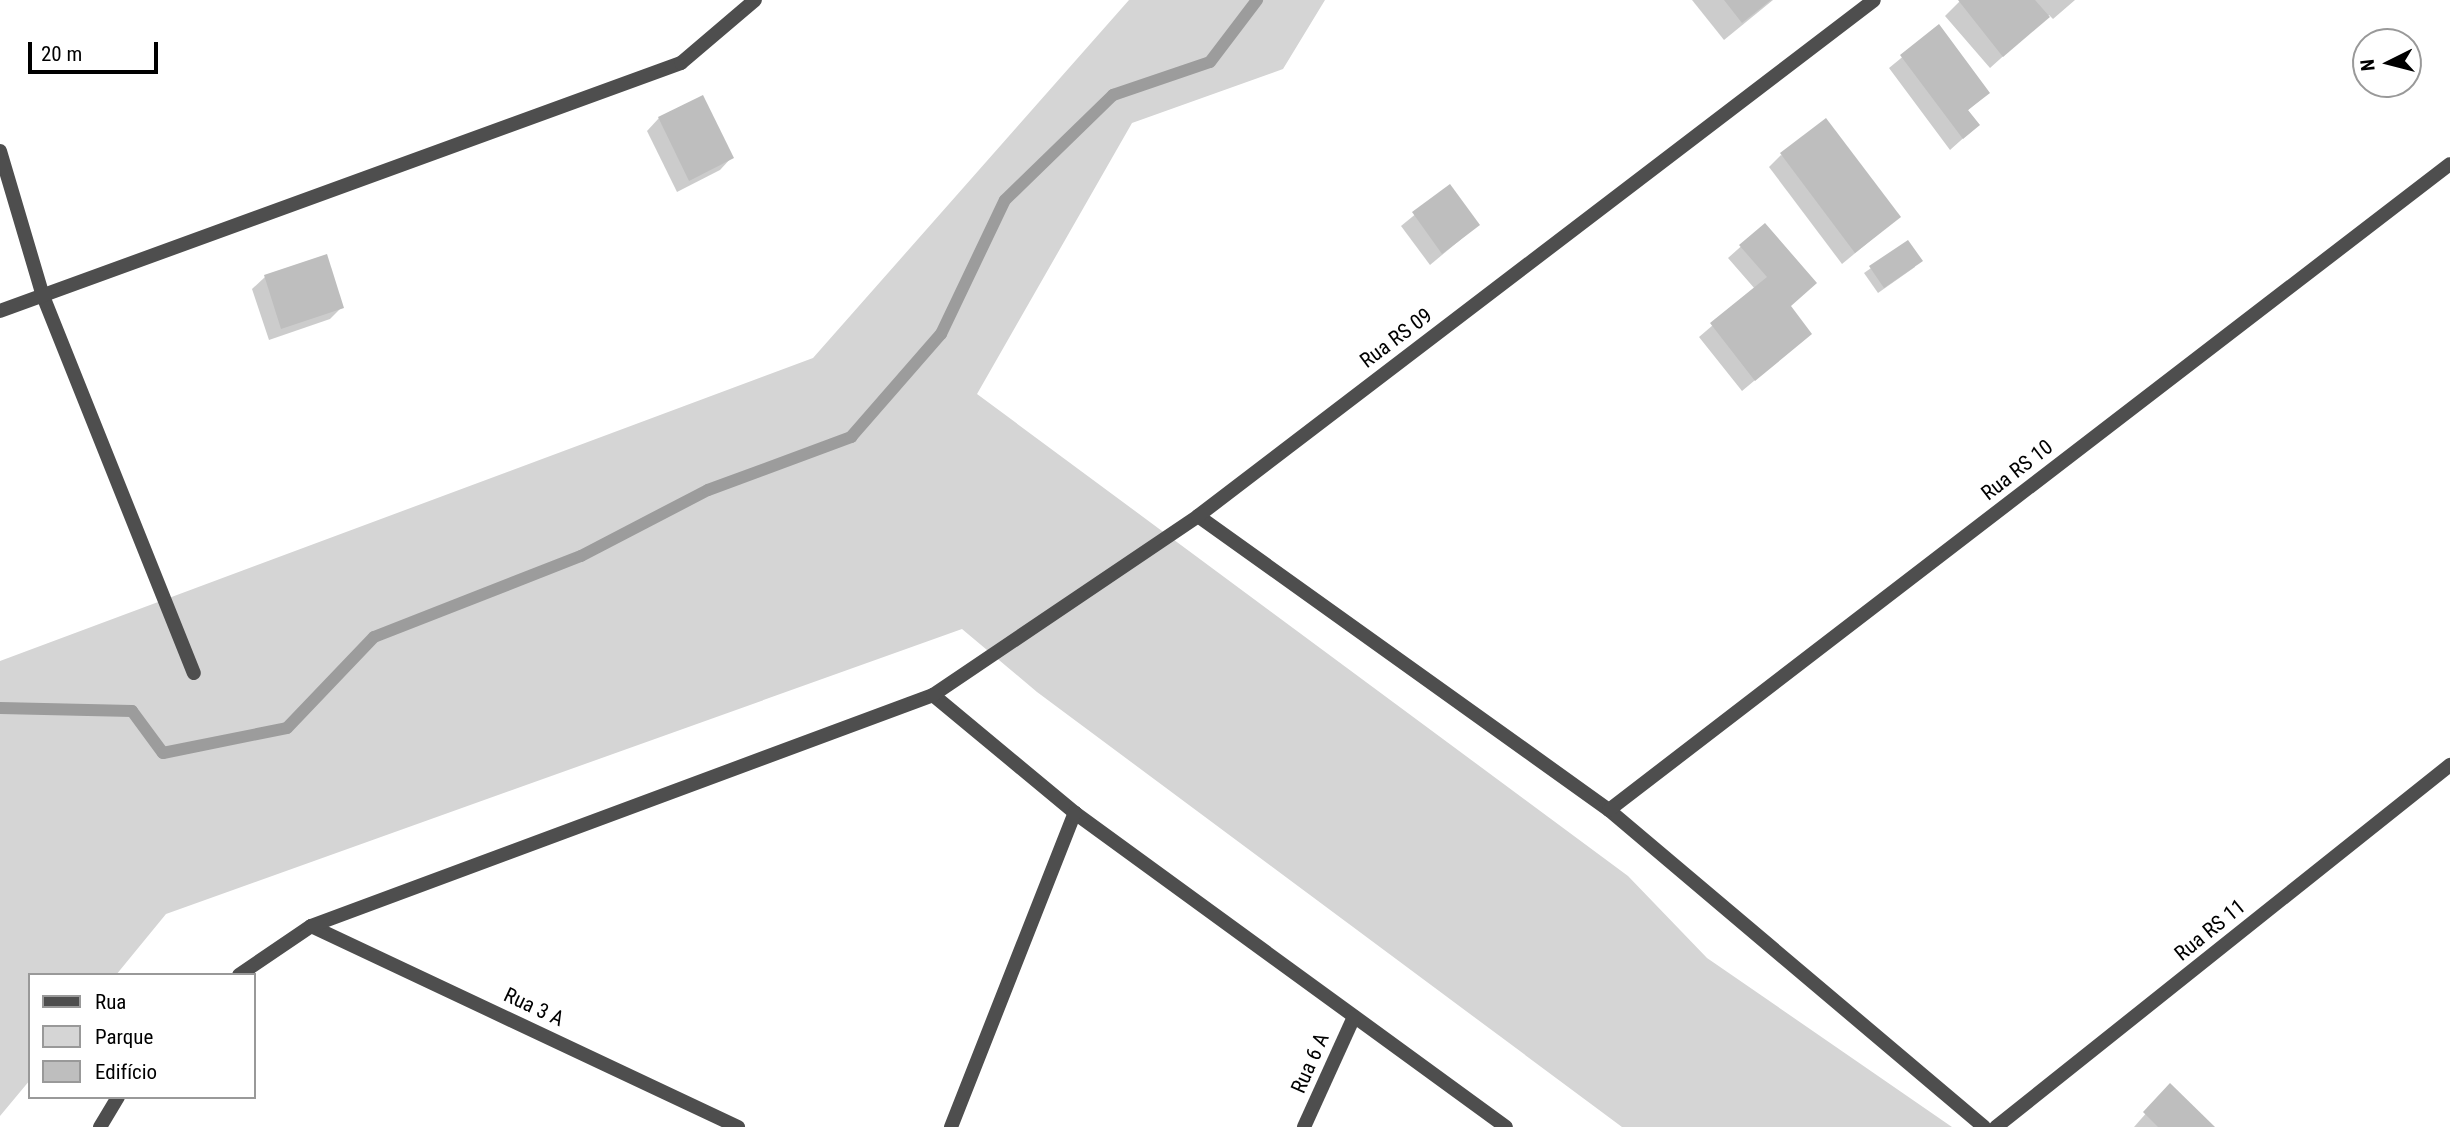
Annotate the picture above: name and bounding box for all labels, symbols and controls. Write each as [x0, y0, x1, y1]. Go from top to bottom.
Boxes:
scale bar [32, 28, 161, 72]
north arrow [2352, 28, 2422, 98]
text: 20 m [41, 42, 82, 66]
text: N [2356, 58, 2380, 72]
street label: Rua RS 09 [1355, 303, 1437, 373]
street label: Rua RS 10 [1976, 434, 2058, 506]
street label: Rua RS 11 [2170, 894, 2250, 966]
legend [28, 973, 256, 1099]
street label: Rua 3 A [500, 982, 568, 1032]
text: Rua [95, 990, 126, 1014]
text: Parque [95, 1025, 153, 1049]
street label: Rua 6 A [1286, 1029, 1334, 1097]
text: Edifício [95, 1060, 157, 1084]

